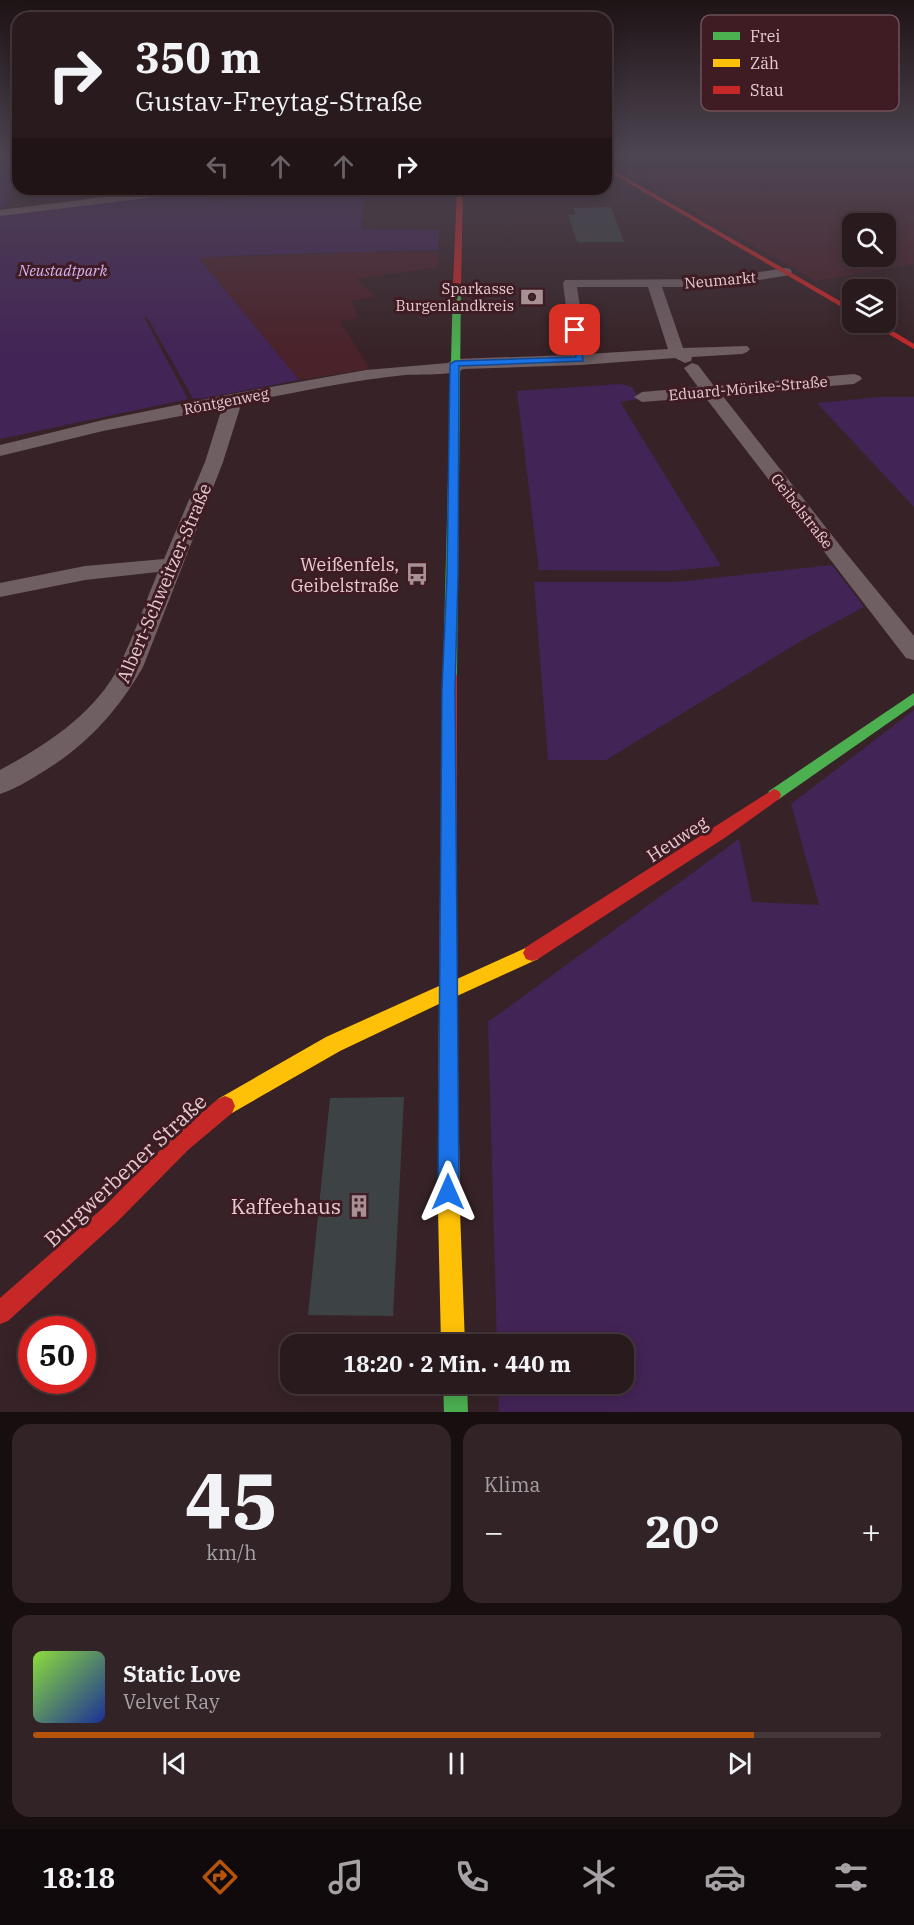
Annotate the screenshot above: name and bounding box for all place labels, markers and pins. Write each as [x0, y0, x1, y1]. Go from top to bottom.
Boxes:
place label: Sparkasse Burgenlandkreis [396, 279, 514, 315]
bank icon: Sparkasse Burgenlandkreis [519, 284, 545, 310]
pin [549, 304, 600, 355]
place label: Weißenfels, Geibelstraße [291, 553, 399, 597]
bus stop icon: Weißenfels, Geibelstraße [404, 561, 430, 587]
place label: Kaffeehaus [231, 1192, 341, 1220]
building icon: Kaffeehaus [346, 1193, 372, 1219]

